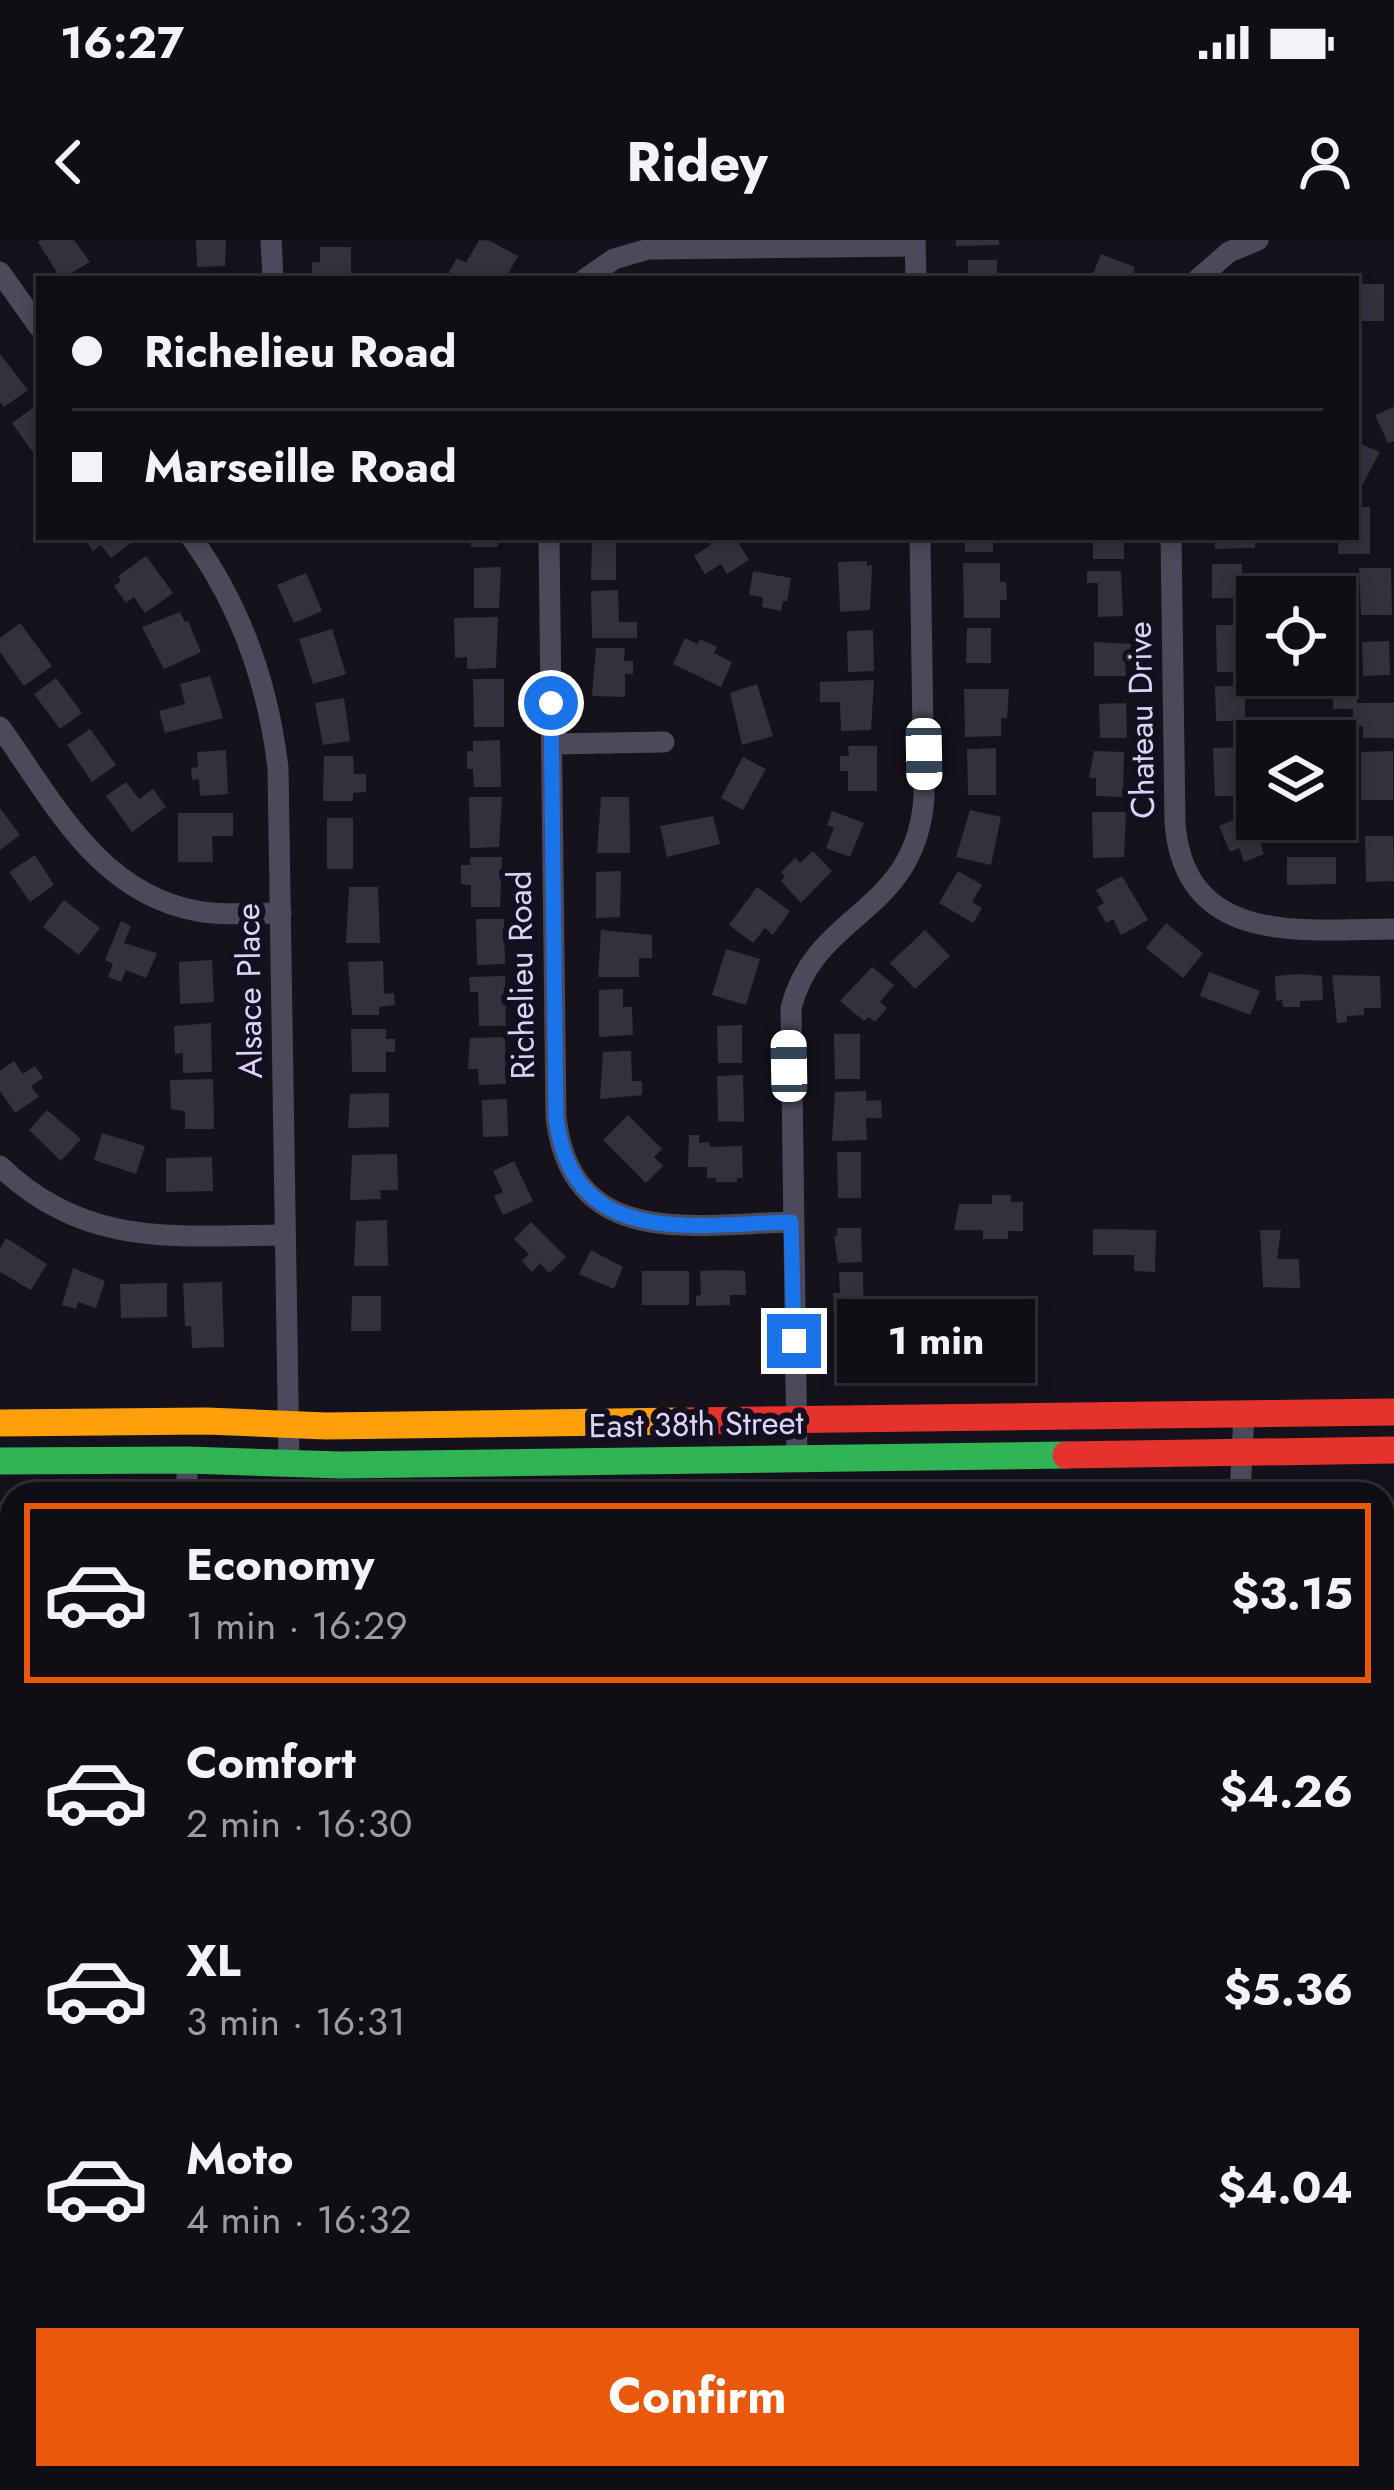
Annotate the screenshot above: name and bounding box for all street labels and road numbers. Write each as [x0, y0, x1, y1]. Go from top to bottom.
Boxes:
street label: Chateau Drive [1116, 621, 1166, 819]
street label: Richelieu Road [496, 870, 546, 1080]
street label: Alsace Place [224, 903, 274, 1079]
street label: East 38th Street [588, 1399, 804, 1449]

